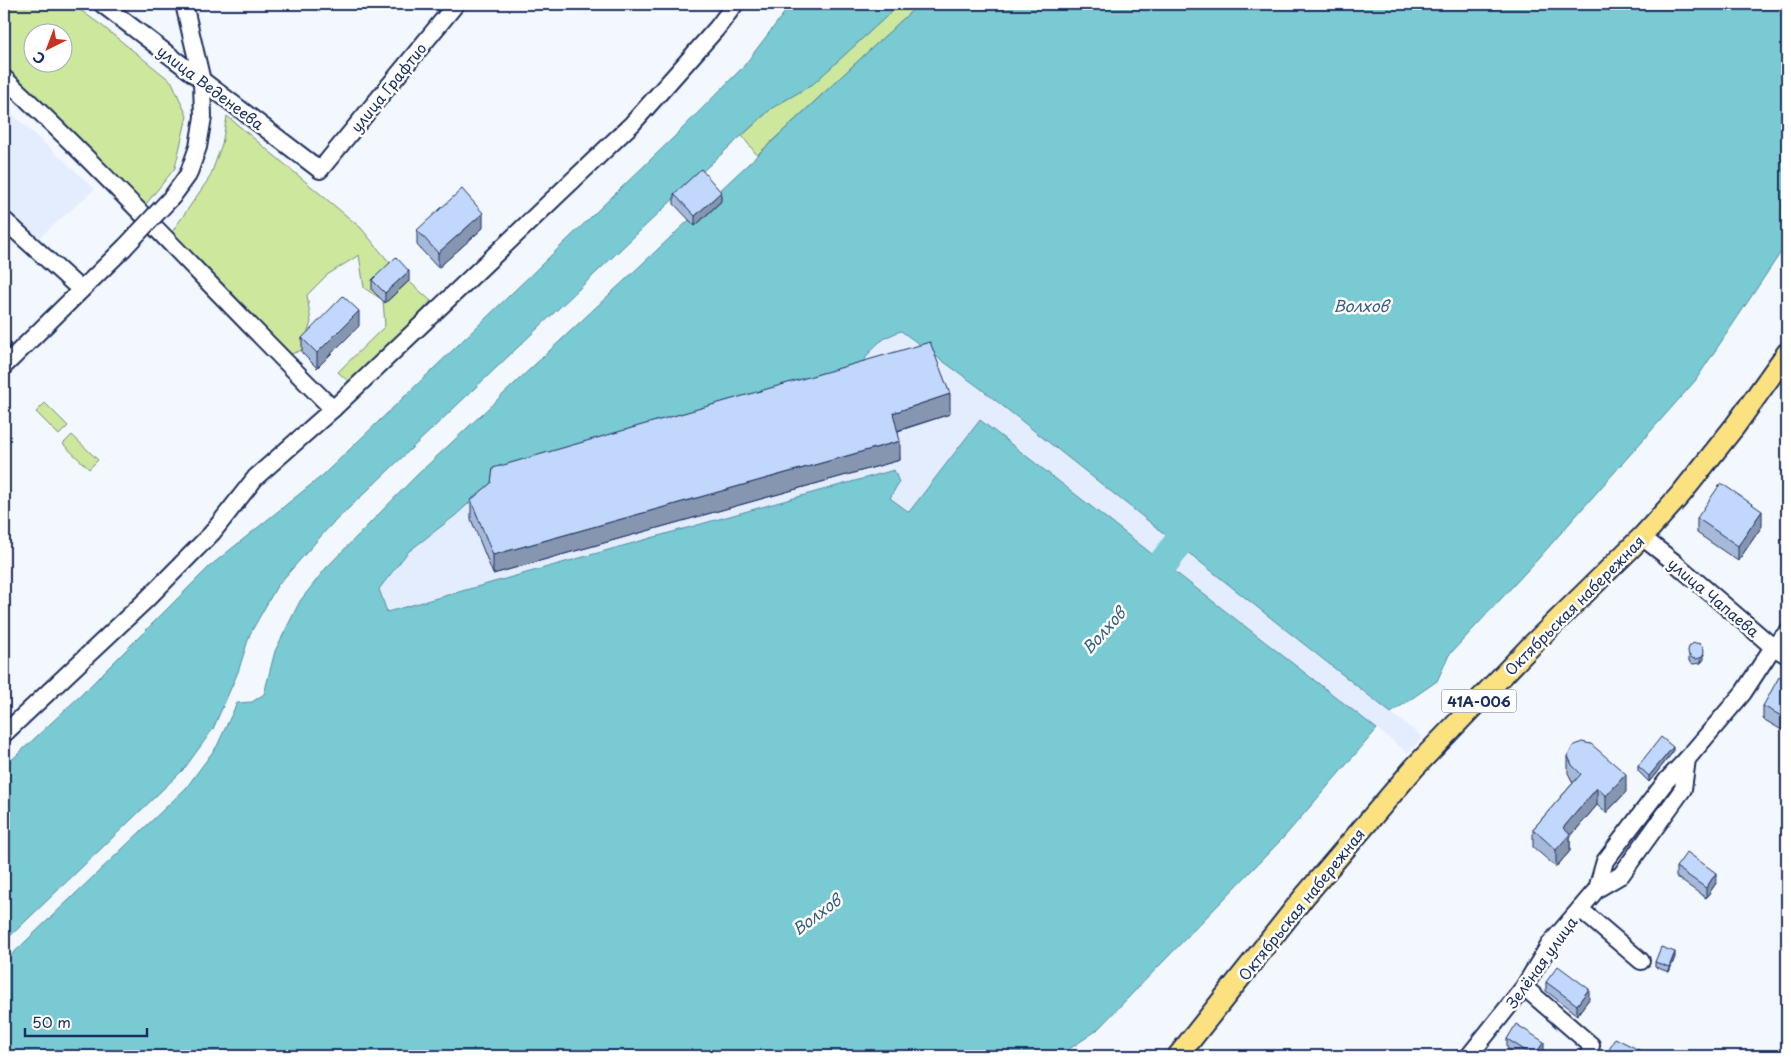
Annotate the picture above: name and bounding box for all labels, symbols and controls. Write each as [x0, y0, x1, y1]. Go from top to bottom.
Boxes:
north arrow [22, 22, 72, 72]
street label: улица Графтио [345, 37, 431, 137]
street label: улица Веденеева [153, 39, 270, 135]
text: С [28, 47, 50, 69]
water label: Волхов [1333, 293, 1392, 317]
street label: Октябрьская набережная [1499, 530, 1649, 680]
street label: улица Чапаева [1663, 552, 1765, 643]
water label: Волхов [1076, 599, 1132, 659]
road number: 41А-006 [1442, 689, 1516, 712]
street label: Октябрьская набережная [1232, 823, 1370, 985]
water label: Волхов [787, 886, 848, 940]
street label: Зелёная улица [1500, 911, 1583, 1013]
scale bar [25, 1005, 148, 1037]
text: 50 m [32, 1010, 71, 1033]

